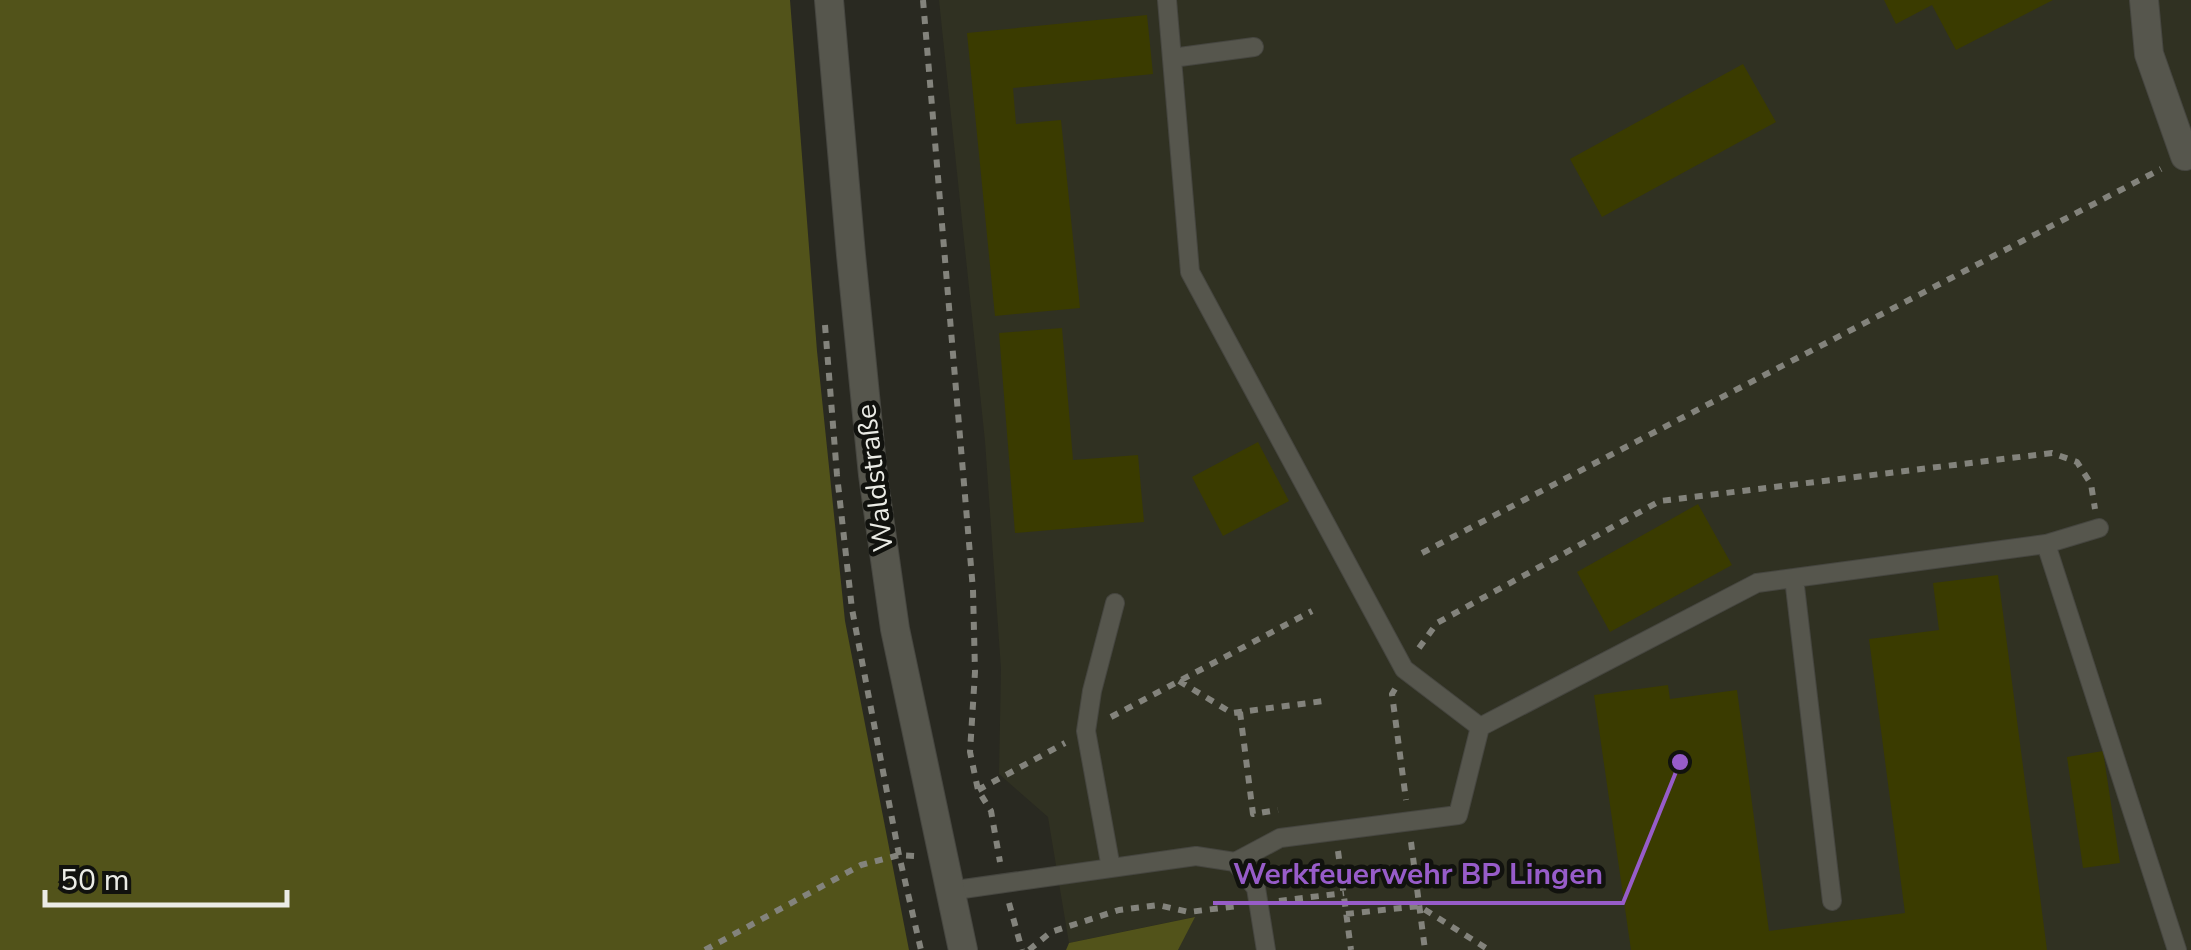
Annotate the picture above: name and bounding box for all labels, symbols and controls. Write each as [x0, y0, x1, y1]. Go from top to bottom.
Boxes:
street label: Waldstraße [847, 402, 903, 554]
callout: Werkfeuerwehr BP Lingen [1213, 843, 1623, 903]
scale bar [45, 845, 288, 907]
text: Werkfeuerwehr BP Lingen [1233, 854, 1603, 895]
text: 50 m [60, 860, 129, 901]

